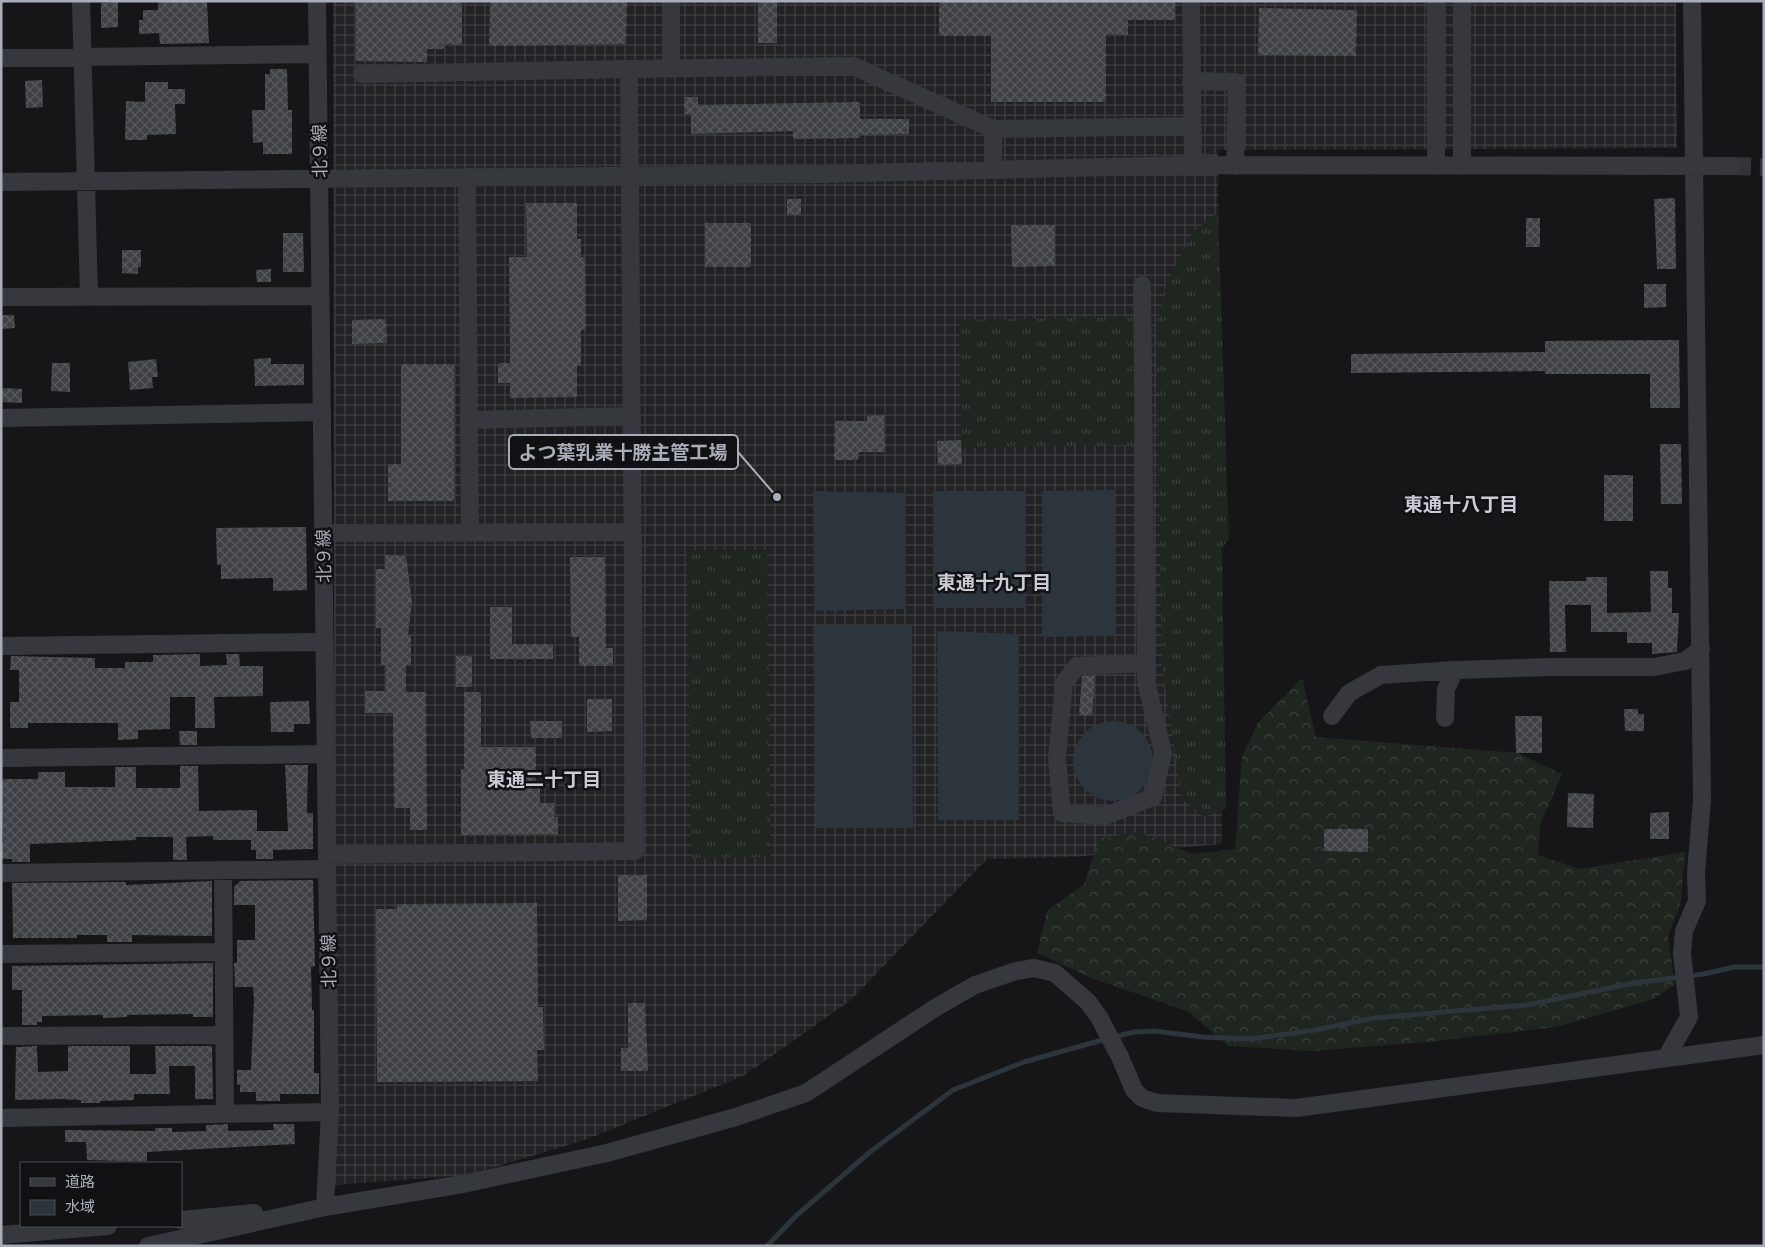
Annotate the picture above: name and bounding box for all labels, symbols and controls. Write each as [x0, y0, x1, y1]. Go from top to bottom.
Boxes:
street label: 北９線 [308, 124, 330, 178]
callout: よつ葉乳業十勝主管工場 [509, 435, 738, 469]
text: よつ葉乳業十勝主管工場 [518, 440, 728, 463]
district label: 東通十八丁目 [1404, 492, 1518, 515]
street label: 北９線 [312, 529, 334, 583]
district label: 東通十九丁目 [937, 570, 1051, 593]
district label: 東通二十丁目 [487, 767, 601, 790]
street label: 北９線 [317, 934, 339, 988]
legend [20, 1162, 182, 1227]
text: 道路 [65, 1172, 95, 1190]
text: 水域 [65, 1197, 95, 1215]

